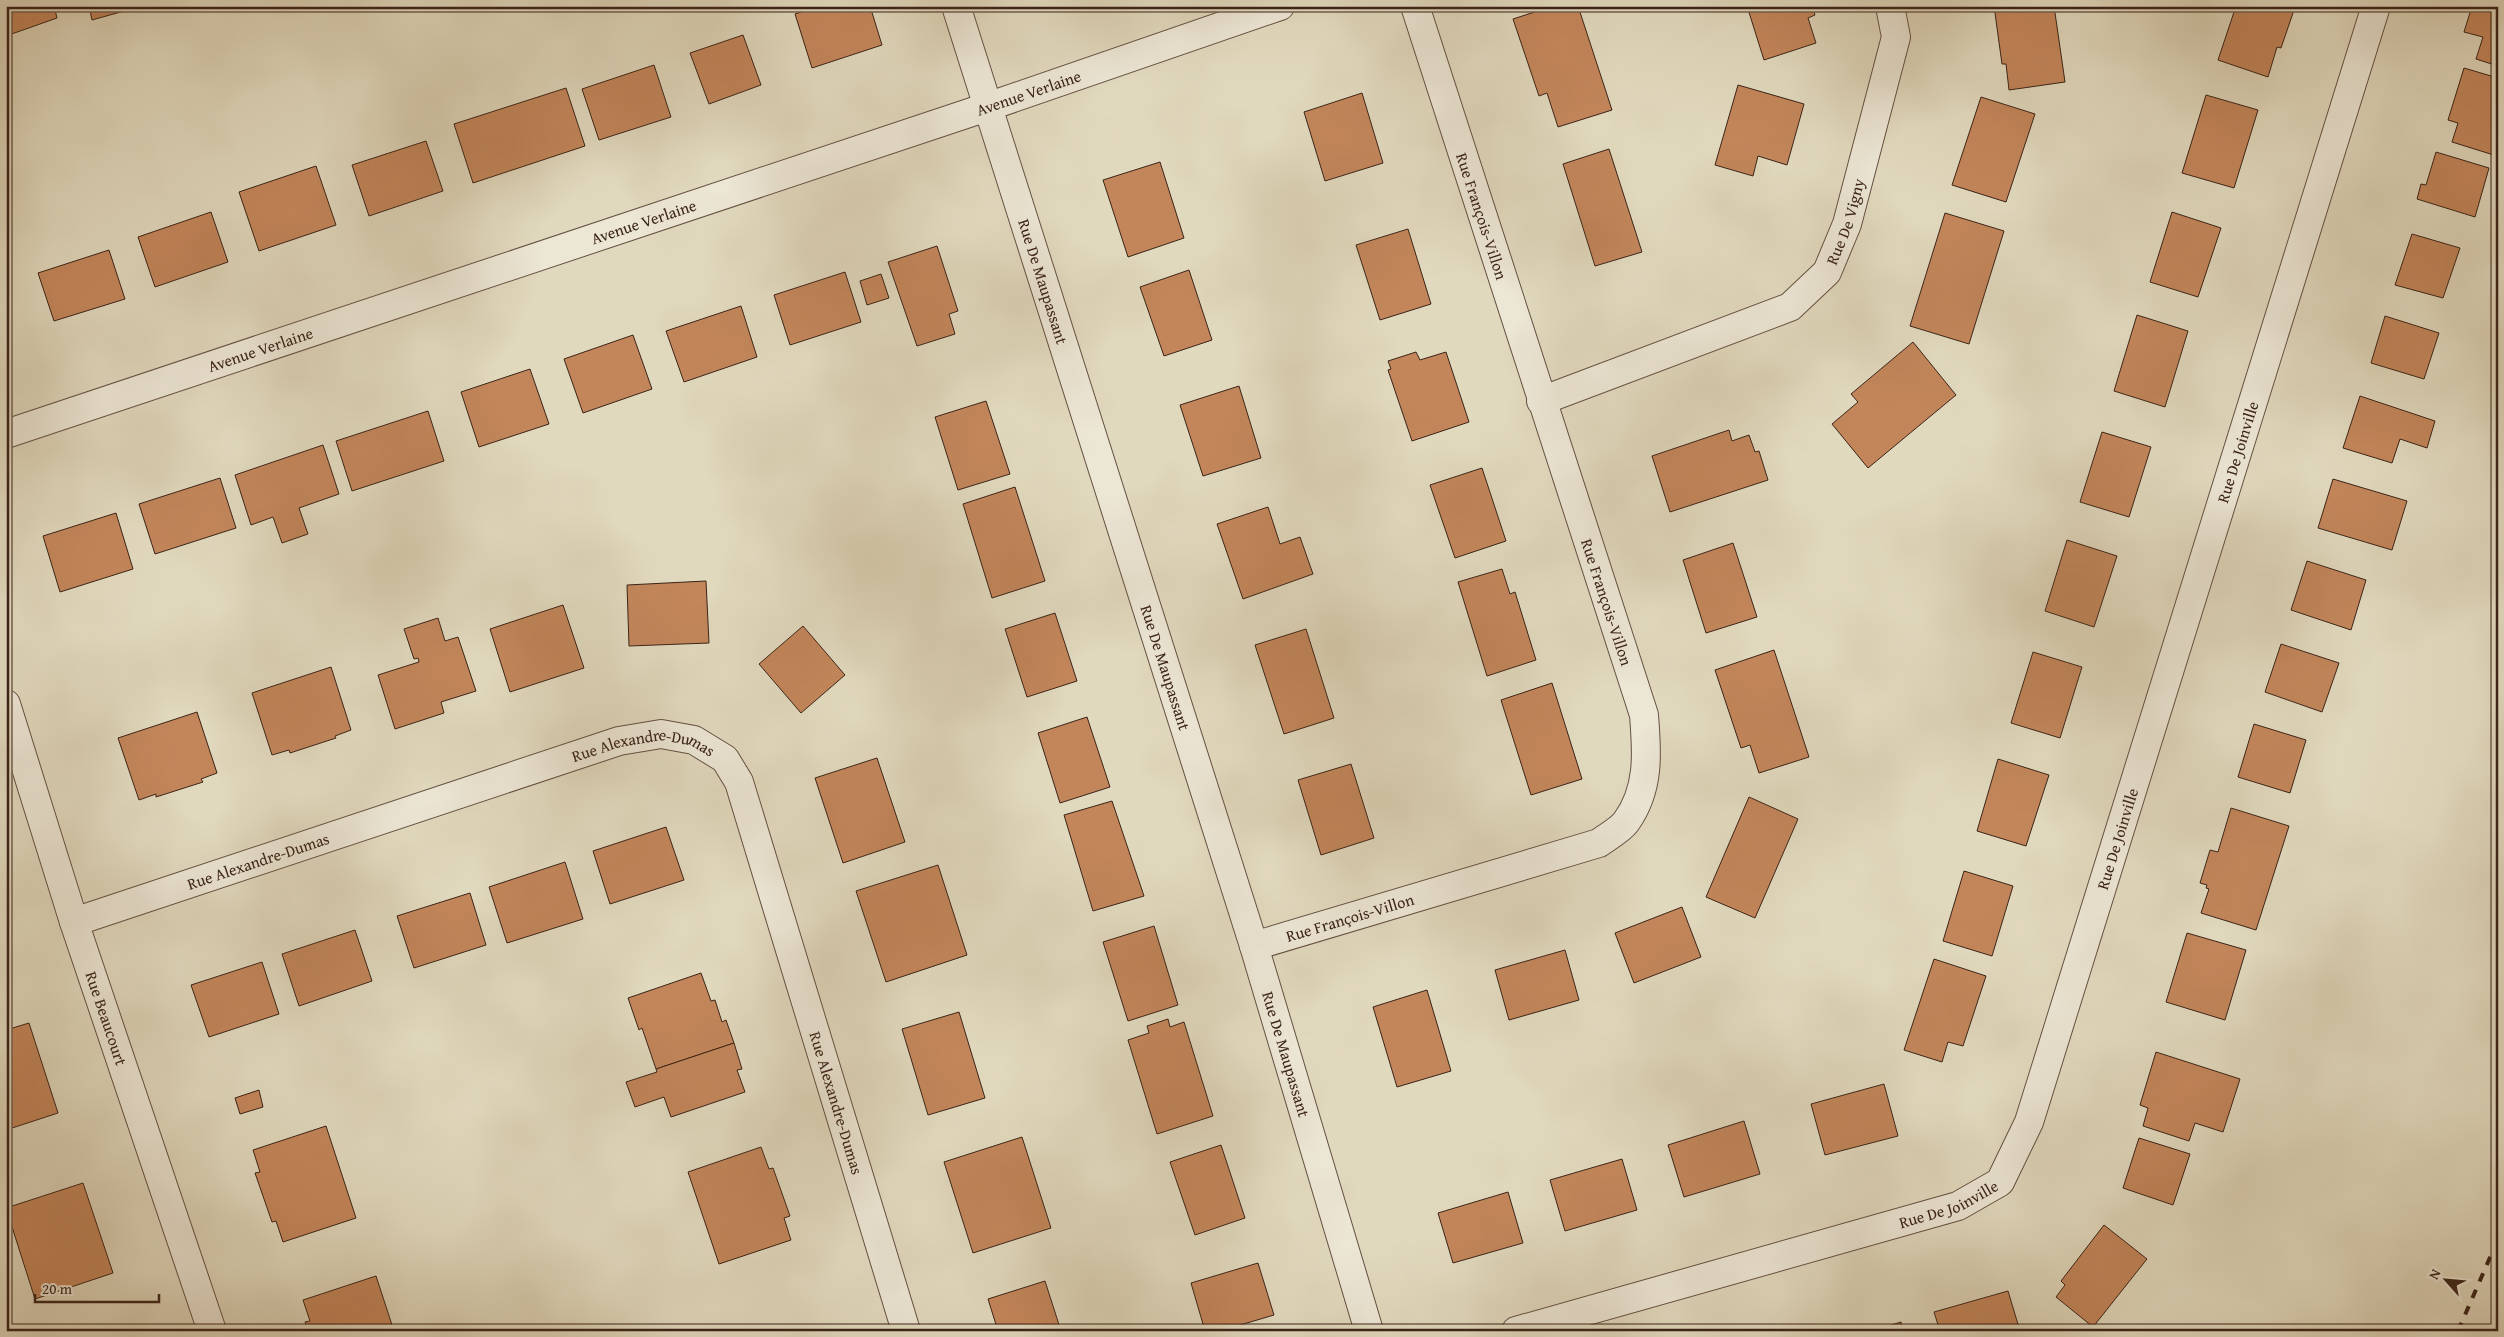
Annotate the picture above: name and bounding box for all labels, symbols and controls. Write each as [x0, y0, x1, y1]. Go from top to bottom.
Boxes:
street label: Avenue Verlaine [973, 64, 1084, 122]
street label: Rue François-Villon [1450, 149, 1514, 283]
street label: Rue De Vigny [1819, 176, 1870, 268]
street label: Avenue Verlaine [588, 193, 699, 250]
street label: Rue De Maupassant [1012, 216, 1075, 347]
street label: Avenue Verlaine [205, 321, 316, 378]
street label: Rue De Joinville [2210, 398, 2264, 506]
street label: Rue François-Villon [1575, 535, 1639, 669]
street label: Rue De Maupassant [1135, 602, 1197, 734]
text: Rue Alexandre-Dumas [568, 722, 720, 768]
street label: Rue Alexandre-Dumas [568, 747, 716, 769]
street label: Rue De Joinville [2090, 785, 2144, 893]
street label: Rue Alexandre-Dumas [184, 826, 332, 896]
street label: Rue François-Villon [1283, 887, 1417, 948]
street label: Rue Beaucourt [79, 968, 134, 1069]
street label: Rue De Maupassant [1256, 988, 1317, 1120]
street label: Rue Alexandre-Dumas [804, 1028, 870, 1177]
street label: Rue De Joinville [1896, 1174, 2002, 1234]
north arrow [2422, 1254, 2472, 1304]
text: N [2423, 1265, 2446, 1283]
scale bar [35, 1272, 159, 1304]
text: 20 m [42, 1278, 73, 1299]

